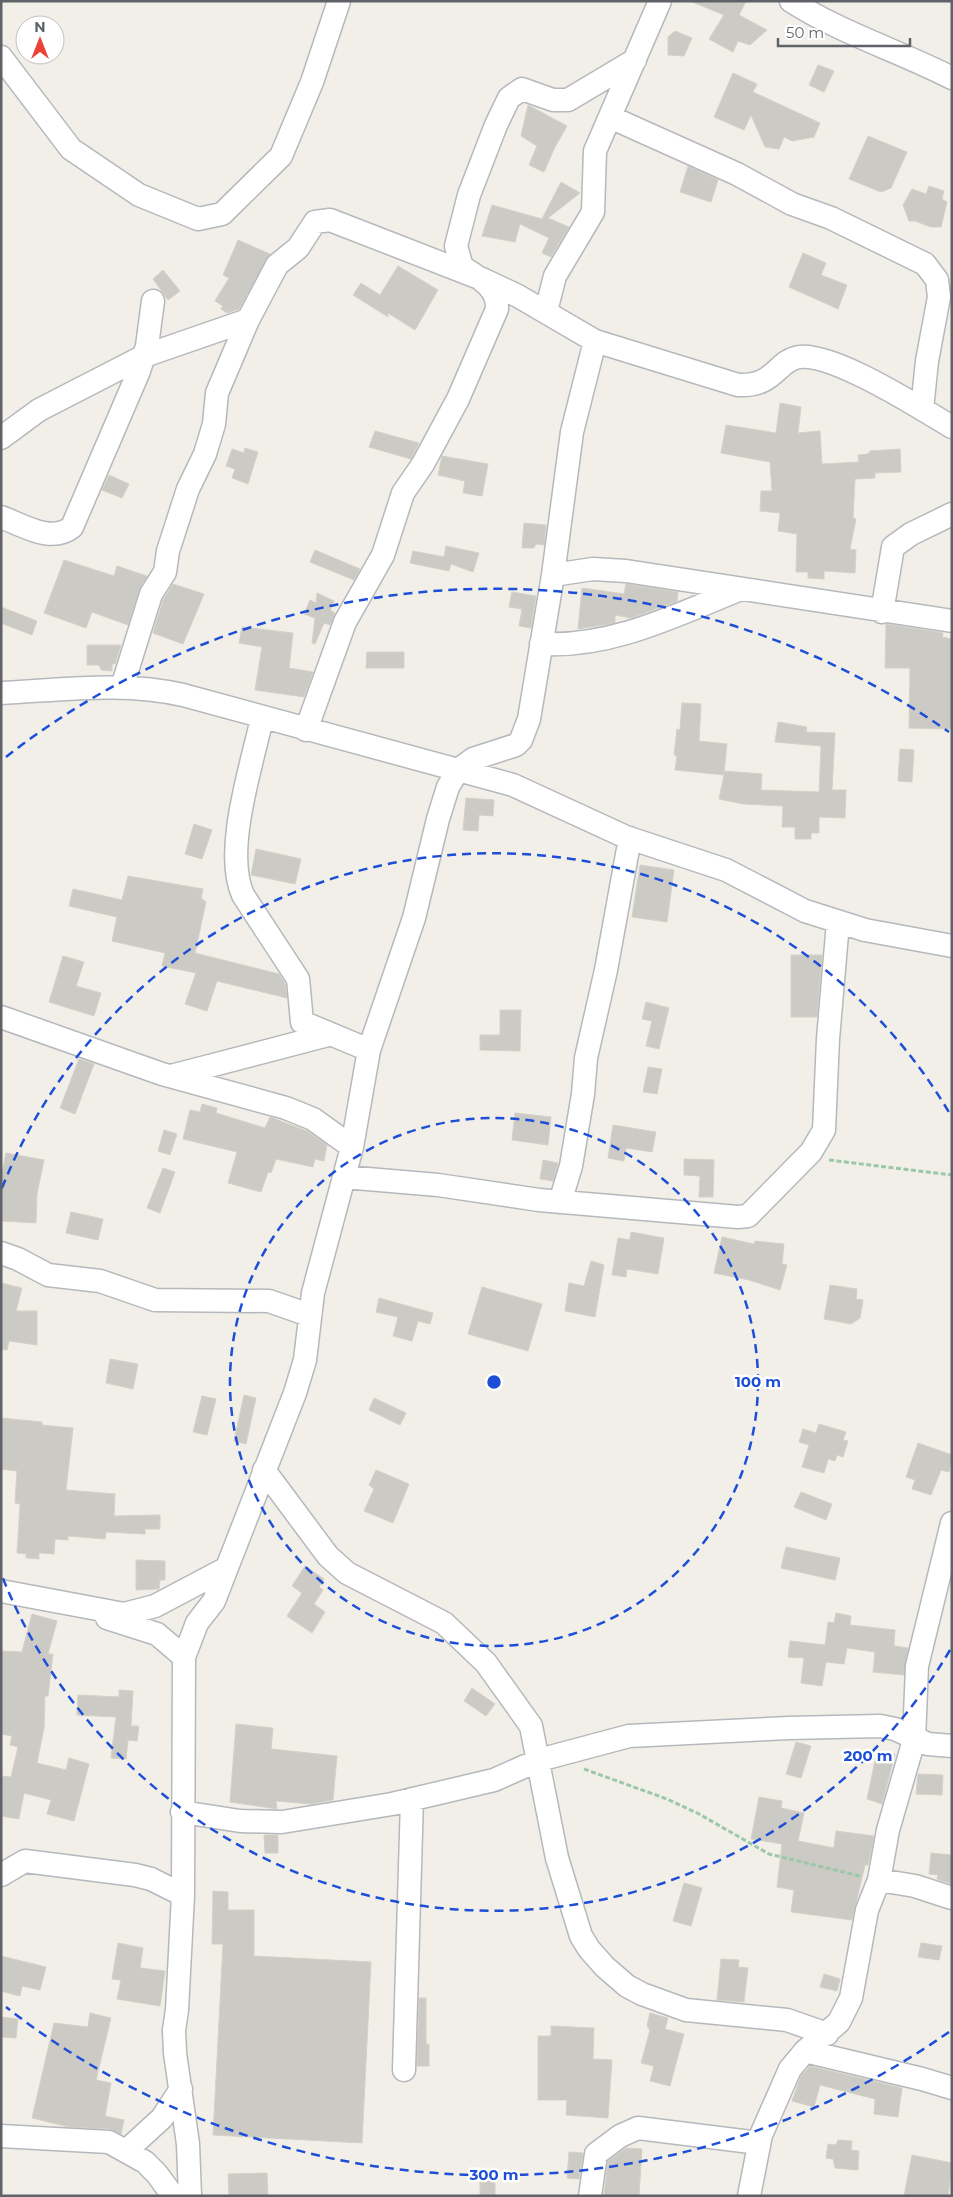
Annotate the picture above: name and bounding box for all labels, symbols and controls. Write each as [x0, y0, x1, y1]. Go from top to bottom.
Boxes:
north arrow [15, 15, 65, 65]
scale bar [778, 15, 910, 47]
text: N [34, 18, 46, 36]
text: 50 m [786, 23, 824, 42]
text: 100 m [735, 1372, 781, 1391]
centre of rings [485, 1373, 503, 1391]
text: 200 m [843, 1746, 893, 1765]
text: 300 m [468, 2165, 519, 2184]

